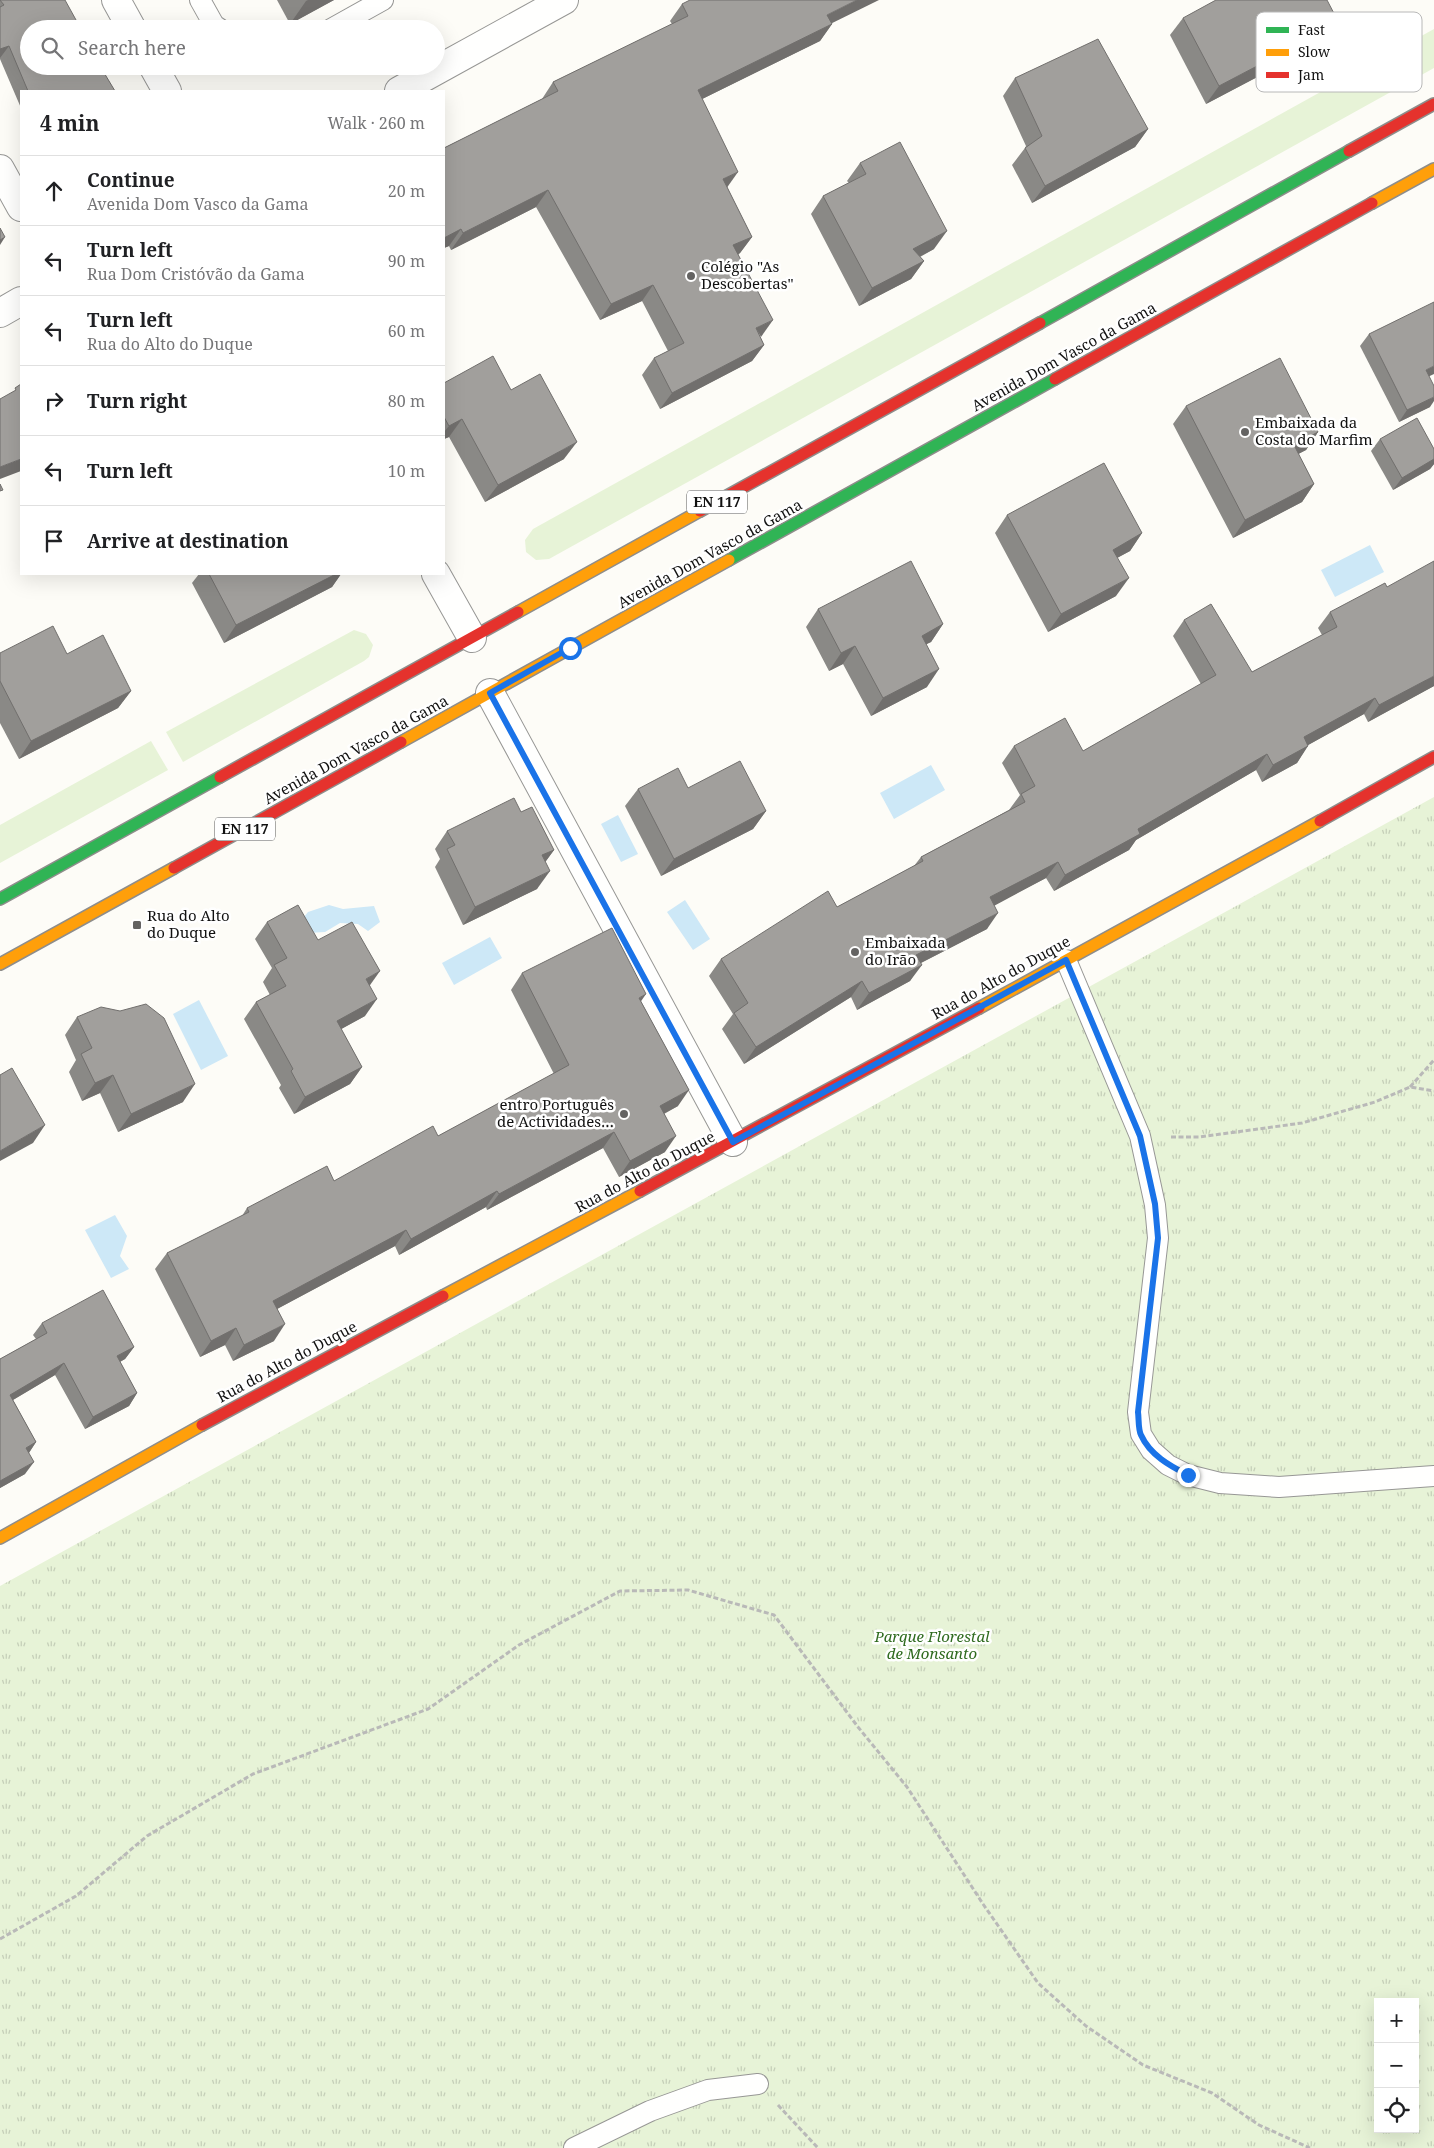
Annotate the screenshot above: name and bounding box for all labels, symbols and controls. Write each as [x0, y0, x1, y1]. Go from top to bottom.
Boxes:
legend [1256, 12, 1422, 92]
search box [20, 20, 445, 75]
text: Fast [1298, 20, 1325, 39]
icon: search [38, 34, 66, 62]
text: Search here [78, 35, 186, 61]
text: Slow [1298, 42, 1331, 61]
text: Jam [1297, 65, 1324, 84]
text: 4 min [40, 109, 99, 137]
text: Walk · 260 m [328, 112, 425, 134]
text: Continue [87, 167, 175, 193]
icon: ahead [40, 177, 68, 205]
text: 20 m [388, 180, 425, 202]
text: Avenida Dom Vasco da Gama [87, 193, 309, 215]
text: Turn left [87, 237, 173, 263]
icon: left [40, 247, 68, 275]
text: 90 m [388, 250, 425, 272]
place label: Colégio "As Descobertas" [701, 256, 794, 293]
text: Rua Dom Cristóvão da Gama [87, 263, 305, 285]
marker: Colégio "As Descobertas" [685, 270, 697, 282]
street label: Avenida Dom Vasco da Gama [968, 297, 1159, 415]
text: Turn left [87, 307, 173, 333]
icon: left [40, 317, 68, 345]
text: 60 m [388, 320, 425, 342]
text: Rua do Alto do Duque [87, 333, 253, 355]
icon: right [40, 387, 68, 415]
text: Turn right [87, 388, 187, 414]
text: 80 m [388, 390, 425, 412]
place label: Embaixada da Costa do Marfim [1255, 412, 1373, 449]
marker: Embaixada da Costa do Marfim [1239, 426, 1251, 438]
icon: left [40, 457, 68, 485]
text: Turn left [87, 458, 173, 484]
text: 10 m [388, 460, 425, 482]
road number: EN 117 [687, 491, 747, 514]
street label: Avenida Dom Vasco da Gama [614, 494, 805, 612]
icon: arrive [40, 527, 68, 555]
text: Arrive at destination [87, 528, 289, 554]
route start [559, 637, 582, 660]
street label: Avenida Dom Vasco da Gama [260, 690, 451, 808]
road number: EN 117 [215, 818, 275, 841]
place label: Rua do Alto do Duque [147, 905, 230, 942]
marker: Rua do Alto do Duque [131, 919, 143, 931]
street label: Rua do Alto do Duque [928, 931, 1073, 1024]
place label: Embaixada do Irão [865, 932, 946, 969]
marker: Embaixada do Irão [849, 946, 861, 958]
place label: entro Português de Actividades… [497, 1094, 614, 1131]
marker: entro Português de Actividades… [618, 1108, 630, 1120]
street label: Rua do Alto do Duque [571, 1126, 718, 1216]
street label: Rua do Alto do Duque [213, 1316, 360, 1406]
route end [1177, 1464, 1200, 1487]
park label: Parque Florestal de Monsanto [873, 1626, 990, 1663]
map controls [1374, 1998, 1419, 2133]
button: + [1374, 1998, 1419, 2043]
button: − [1374, 2043, 1419, 2088]
button: locate [1374, 2088, 1419, 2133]

